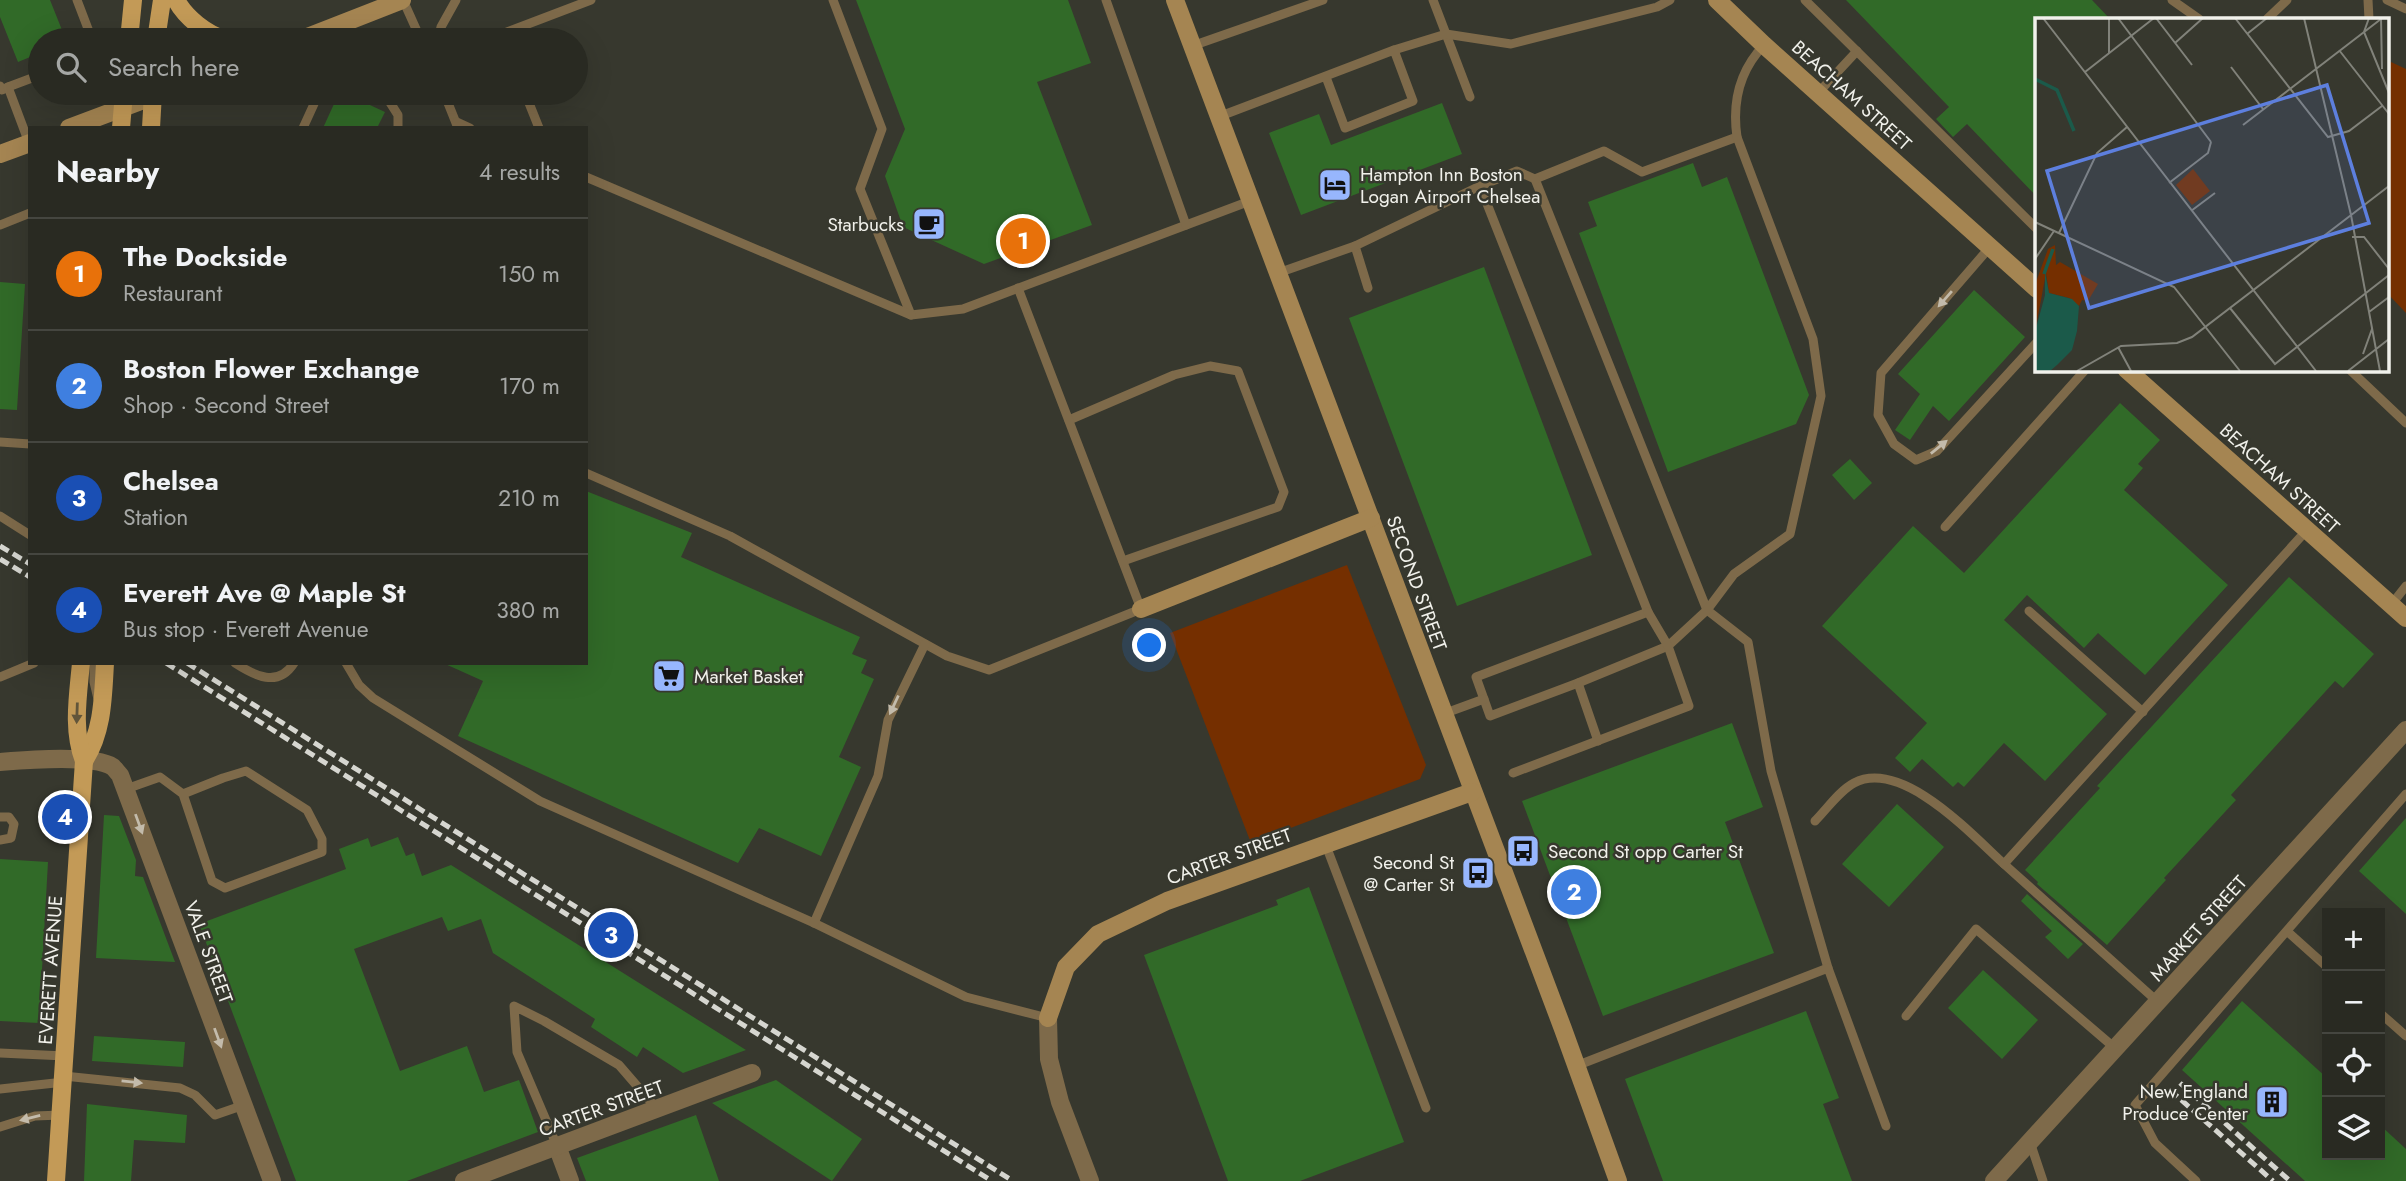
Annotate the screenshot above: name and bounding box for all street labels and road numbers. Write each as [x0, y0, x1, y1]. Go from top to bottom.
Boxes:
street label: BEACHAM STREET [1786, 34, 1918, 157]
street label: BEACHAM STREET [2214, 417, 2346, 540]
street label: SECOND STREET [1380, 512, 1454, 655]
street label: CARTER STREET [1163, 821, 1296, 892]
street label: MARKET STREET [2144, 869, 2253, 987]
street label: EVERETT AVENUE [32, 895, 69, 1045]
street label: VALE STREET [177, 897, 240, 1007]
street label: CARTER STREET [535, 1073, 668, 1144]

